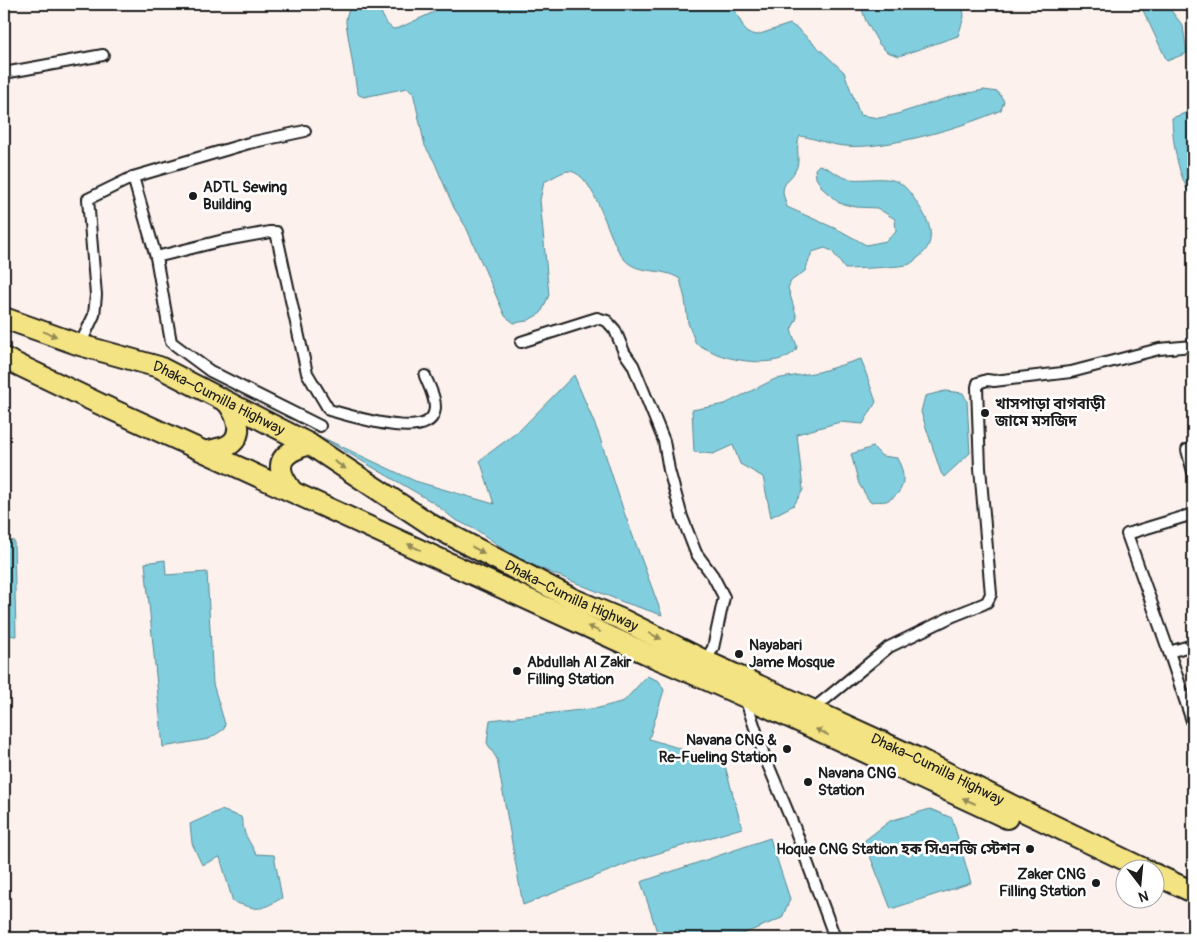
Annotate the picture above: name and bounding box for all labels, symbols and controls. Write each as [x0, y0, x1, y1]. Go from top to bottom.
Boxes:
place label: ADTL Sewing Building [203, 178, 287, 214]
marker: ADTL Sewing Building [187, 190, 199, 202]
one-way arrow [42, 331, 57, 338]
street label: Dhaka–Cumilla Highway [151, 356, 289, 440]
place label: খাসপাড়া বাগবাড়ী জামে মসজিদ [994, 395, 1106, 431]
marker: খাসপাড়া বাগবাড়ী জামে মসজিদ [979, 407, 991, 419]
one-way arrow [333, 460, 347, 470]
one-way arrow [407, 543, 421, 551]
one-way arrow [471, 545, 485, 554]
street label: Dhaka–Cumilla Highway [501, 556, 642, 636]
one-way arrow [587, 625, 601, 633]
one-way arrow [648, 632, 663, 641]
place label: Nayabari Jame Mosque [749, 636, 835, 672]
marker: Nayabari Jame Mosque [733, 648, 745, 660]
place label: Abdullah Al Zakir Filling Station [527, 653, 632, 689]
marker: Abdullah Al Zakir Filling Station [511, 665, 523, 677]
one-way arrow [814, 728, 829, 736]
street label: Dhaka–Cumilla Highway [868, 729, 1008, 810]
place label: Navana CNG & Re-Fueling Station [659, 731, 778, 767]
marker: Navana CNG & Re-Fueling Station [781, 743, 793, 755]
place label: Navana CNG Station [818, 764, 897, 800]
marker: Navana CNG Station [802, 776, 814, 788]
one-way arrow [962, 796, 976, 804]
place label: Hoque CNG Station হক সিএনজি স্টেশন [776, 840, 1021, 859]
marker: Hoque CNG Station হক সিএনজি স্টেশন [1024, 843, 1036, 855]
north arrow [1114, 860, 1164, 910]
place label: Zaker CNG Filling Station [999, 865, 1087, 901]
marker: Zaker CNG Filling Station [1090, 877, 1102, 889]
text: N [1137, 887, 1150, 905]

